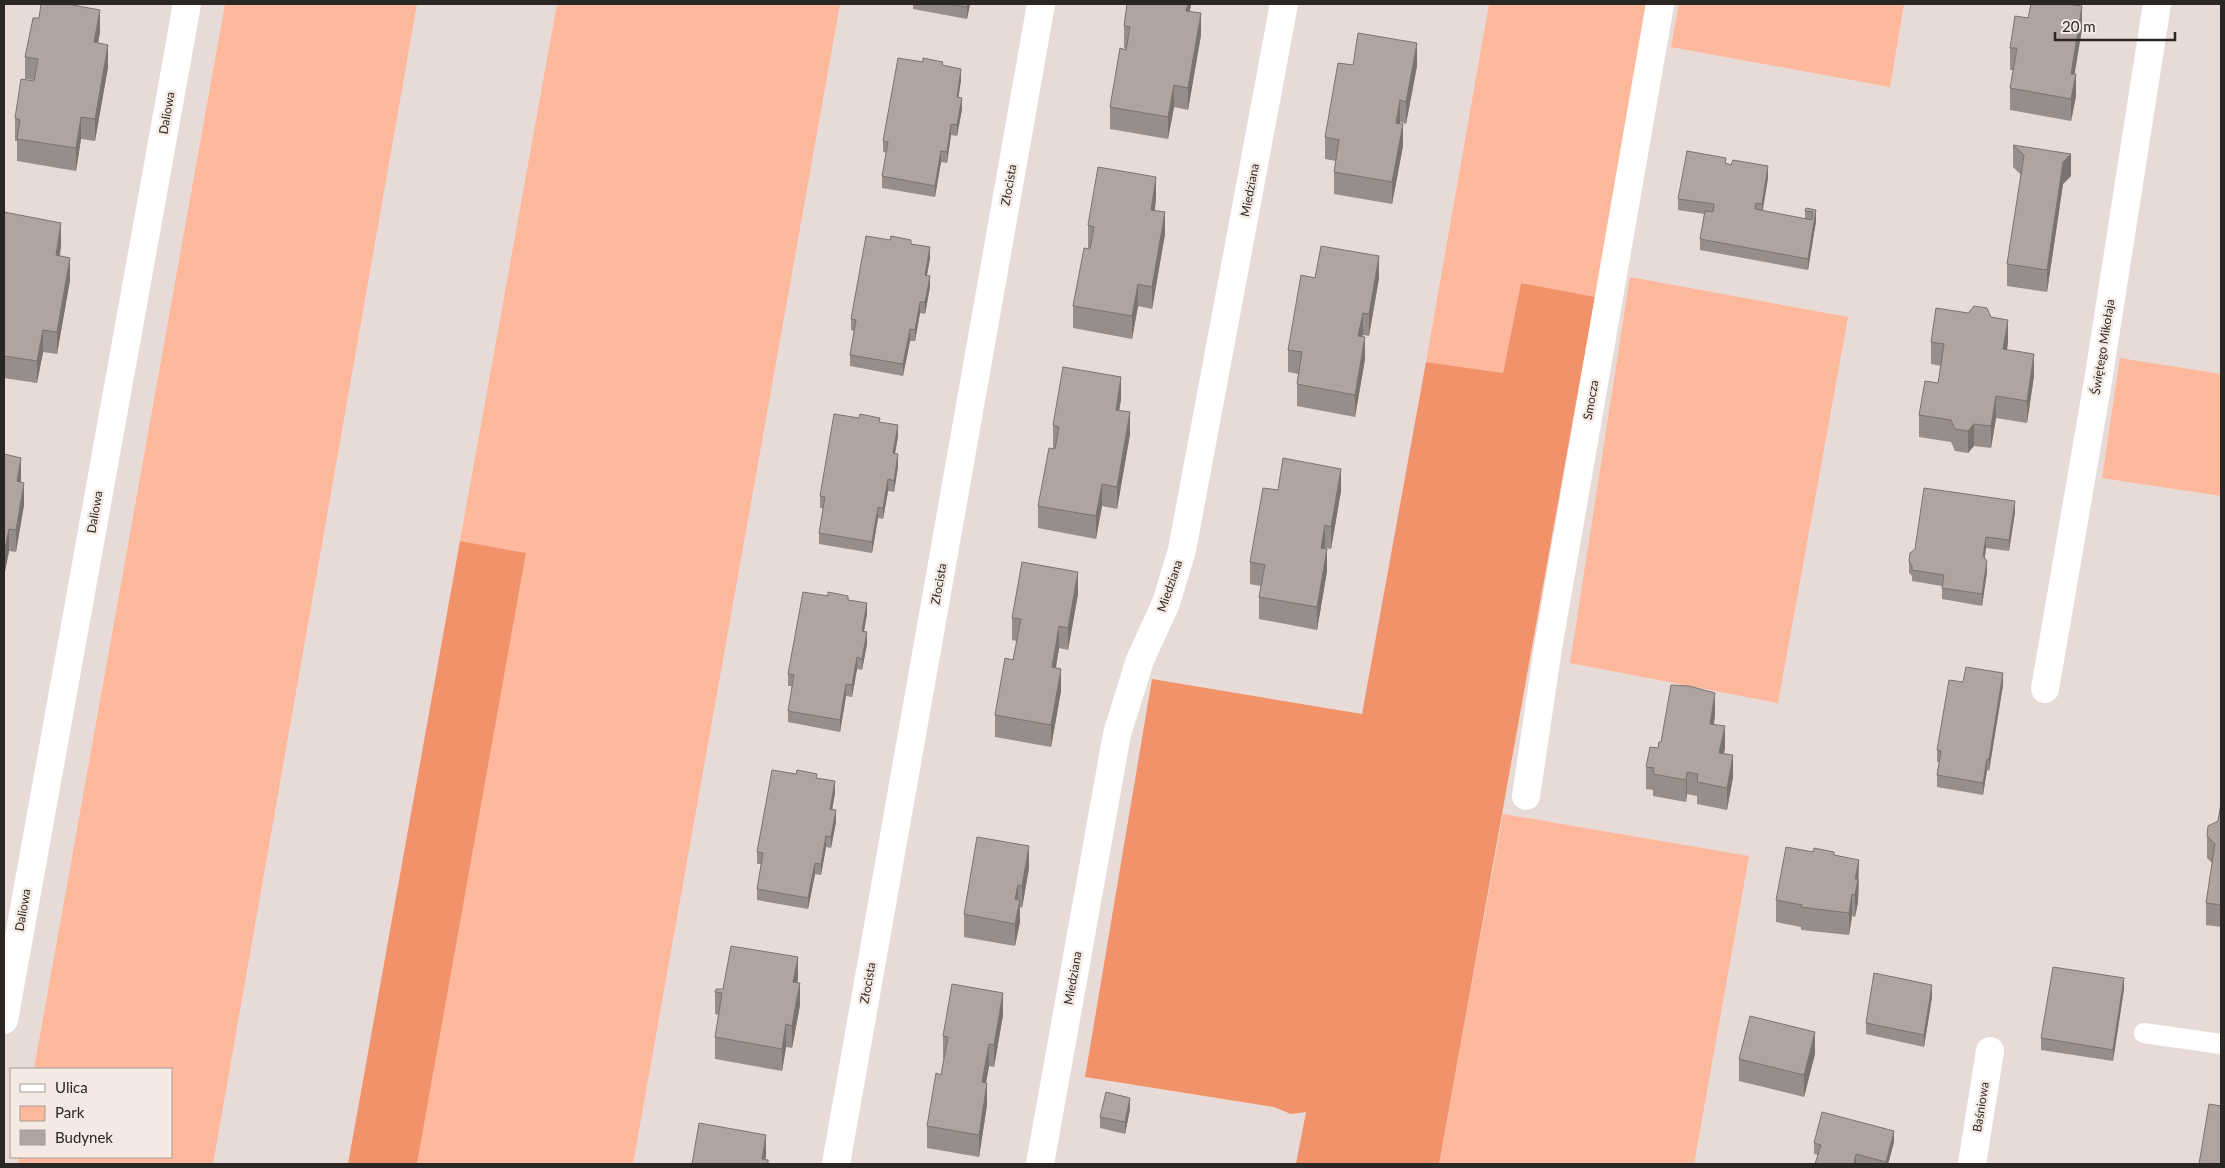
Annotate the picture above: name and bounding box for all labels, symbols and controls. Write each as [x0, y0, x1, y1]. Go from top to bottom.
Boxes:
scale bar [2055, 10, 2175, 42]
text: 20 m [2062, 17, 2096, 35]
street label: Daliowa [155, 91, 178, 135]
street label: Miedziana [1237, 162, 1262, 218]
street label: Złocista [997, 163, 1020, 207]
street label: Świętego Mikołaja [2088, 298, 2117, 396]
street label: Smocza [1580, 379, 1601, 421]
street label: Daliowa [83, 490, 106, 534]
street label: Miedziana [1154, 558, 1185, 614]
street label: Złocista [927, 562, 950, 606]
street label: Daliowa [11, 888, 34, 932]
street label: Miedziana [1060, 950, 1085, 1006]
street label: Złocista [856, 961, 879, 1005]
legend [10, 1068, 172, 1158]
text: Ulica [55, 1078, 88, 1096]
street label: Baśniowa [1969, 1081, 1992, 1133]
text: Park [55, 1103, 85, 1121]
text: Budynek [55, 1128, 113, 1146]

